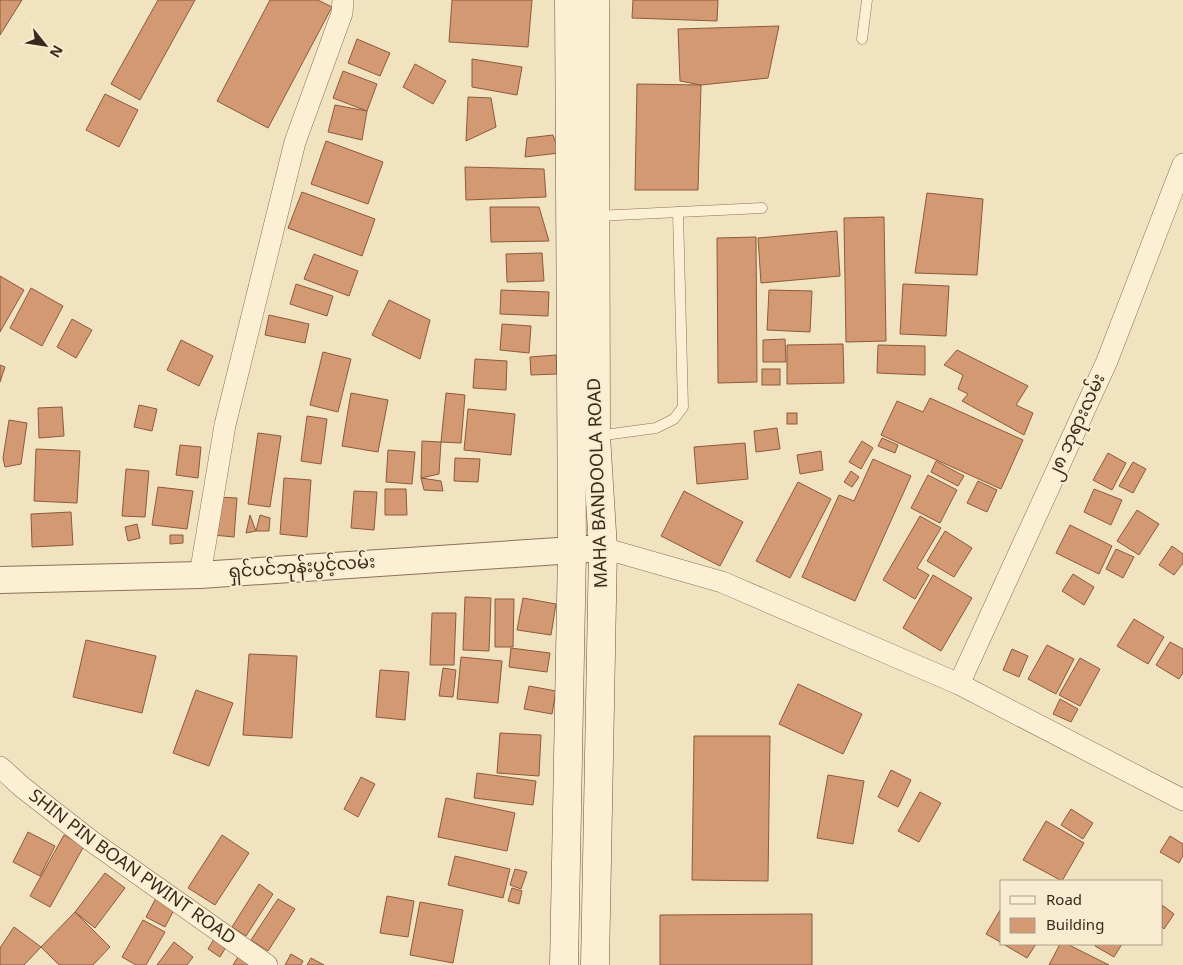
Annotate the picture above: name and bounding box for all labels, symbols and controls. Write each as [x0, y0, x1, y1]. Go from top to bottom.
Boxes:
north arrow [20, 20, 70, 70]
text: N [39, 38, 71, 63]
street label: ၂၈ ဘုရားလမ်း [1035, 367, 1119, 487]
street label: MAHA BANDOOLA ROAD [576, 377, 622, 589]
street label: ရှင်ပင်ဘုန်းပွင့်လမ်း [227, 543, 377, 593]
street label: SHIN PIN BOAN PWINT ROAD [19, 779, 244, 957]
legend [1000, 880, 1163, 945]
text: Road [1046, 885, 1082, 918]
text: Building [1046, 910, 1104, 943]

